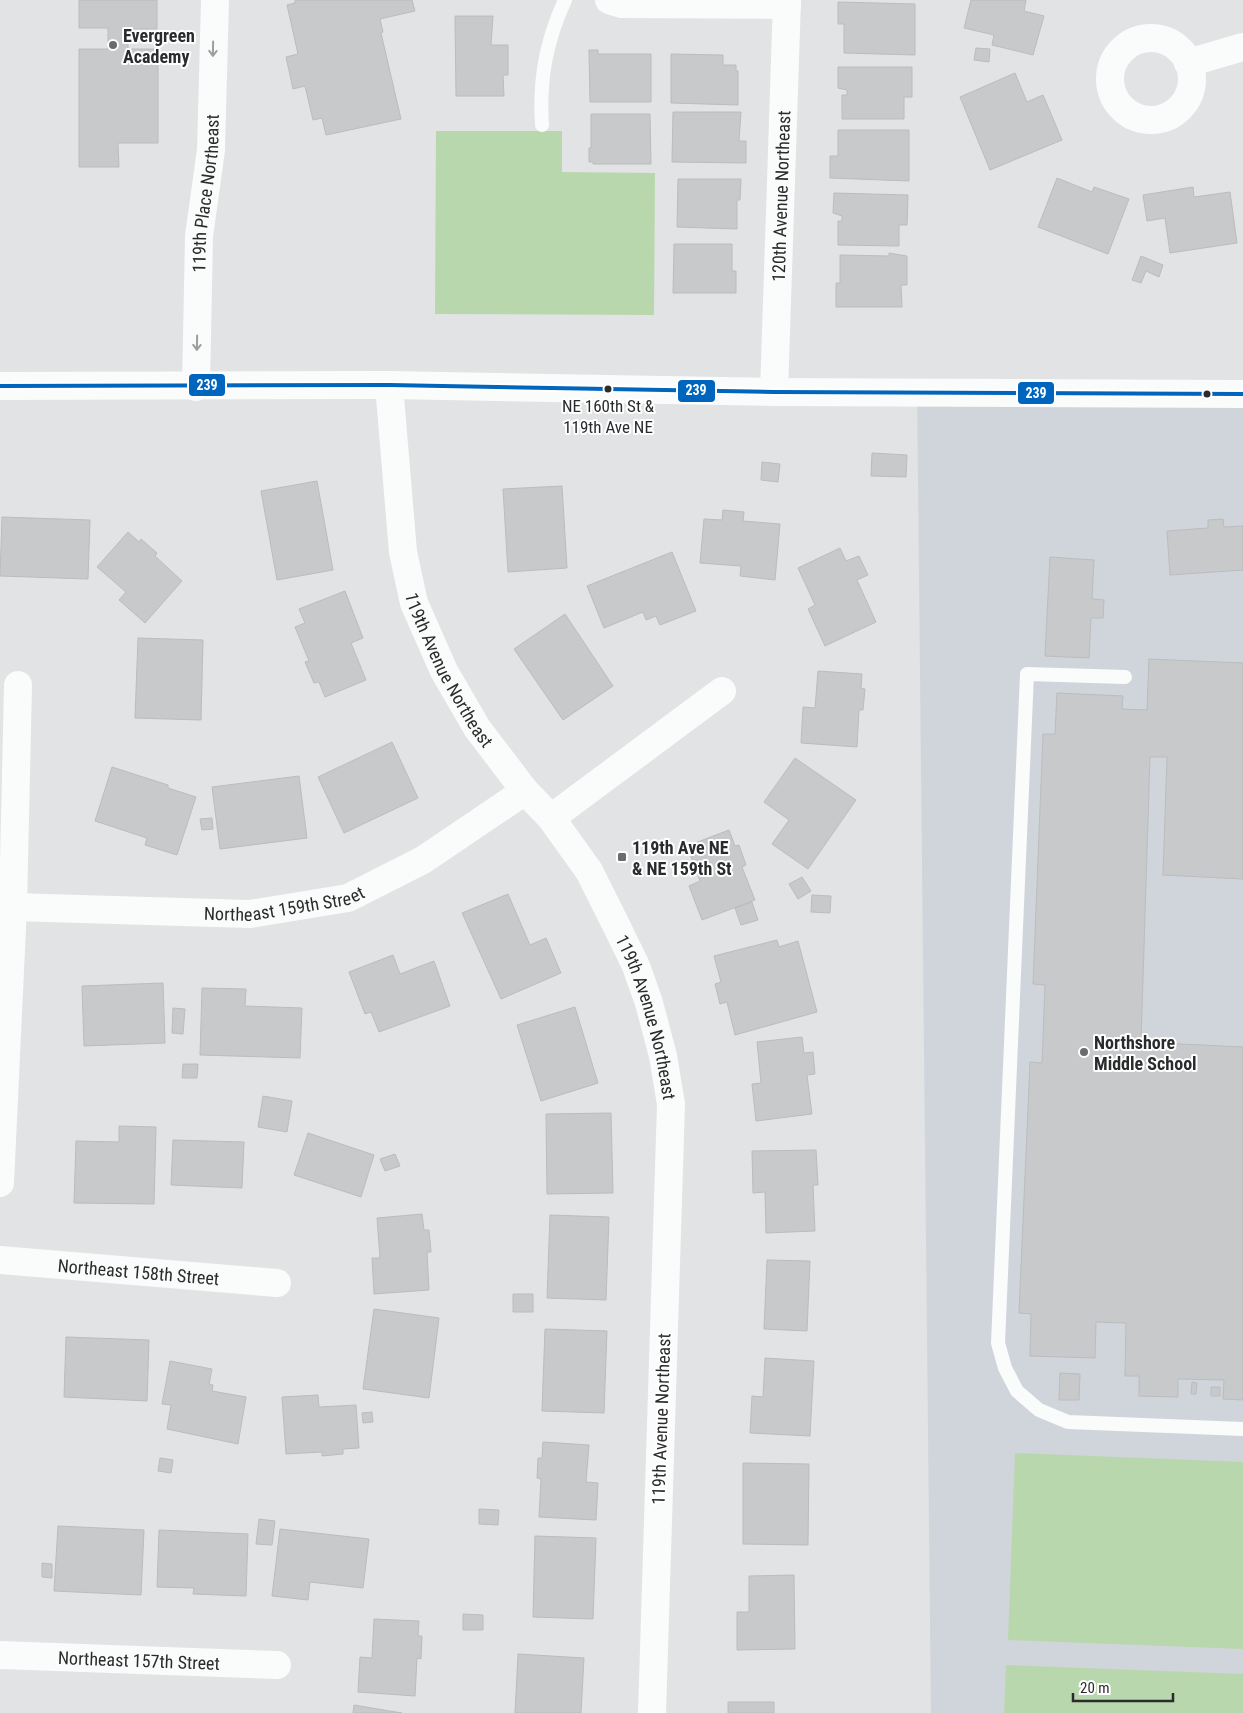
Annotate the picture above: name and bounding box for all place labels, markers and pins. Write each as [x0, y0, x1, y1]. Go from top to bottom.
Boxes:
place label: Evergreen Academy [123, 25, 195, 67]
marker: Evergreen Academy [107, 39, 119, 51]
marker: NE 160th St & 119th Ave NE [603, 384, 613, 394]
unlabelled marker [1202, 389, 1212, 399]
place label: NE 160th St & 119th Ave NE [562, 396, 655, 437]
place label: 119th Ave NE & NE 159th St [632, 837, 732, 879]
marker: 119th Ave NE & NE 159th St [616, 851, 628, 863]
place label: Northshore Middle School [1094, 1032, 1197, 1074]
marker: Northshore Middle School [1078, 1046, 1090, 1058]

